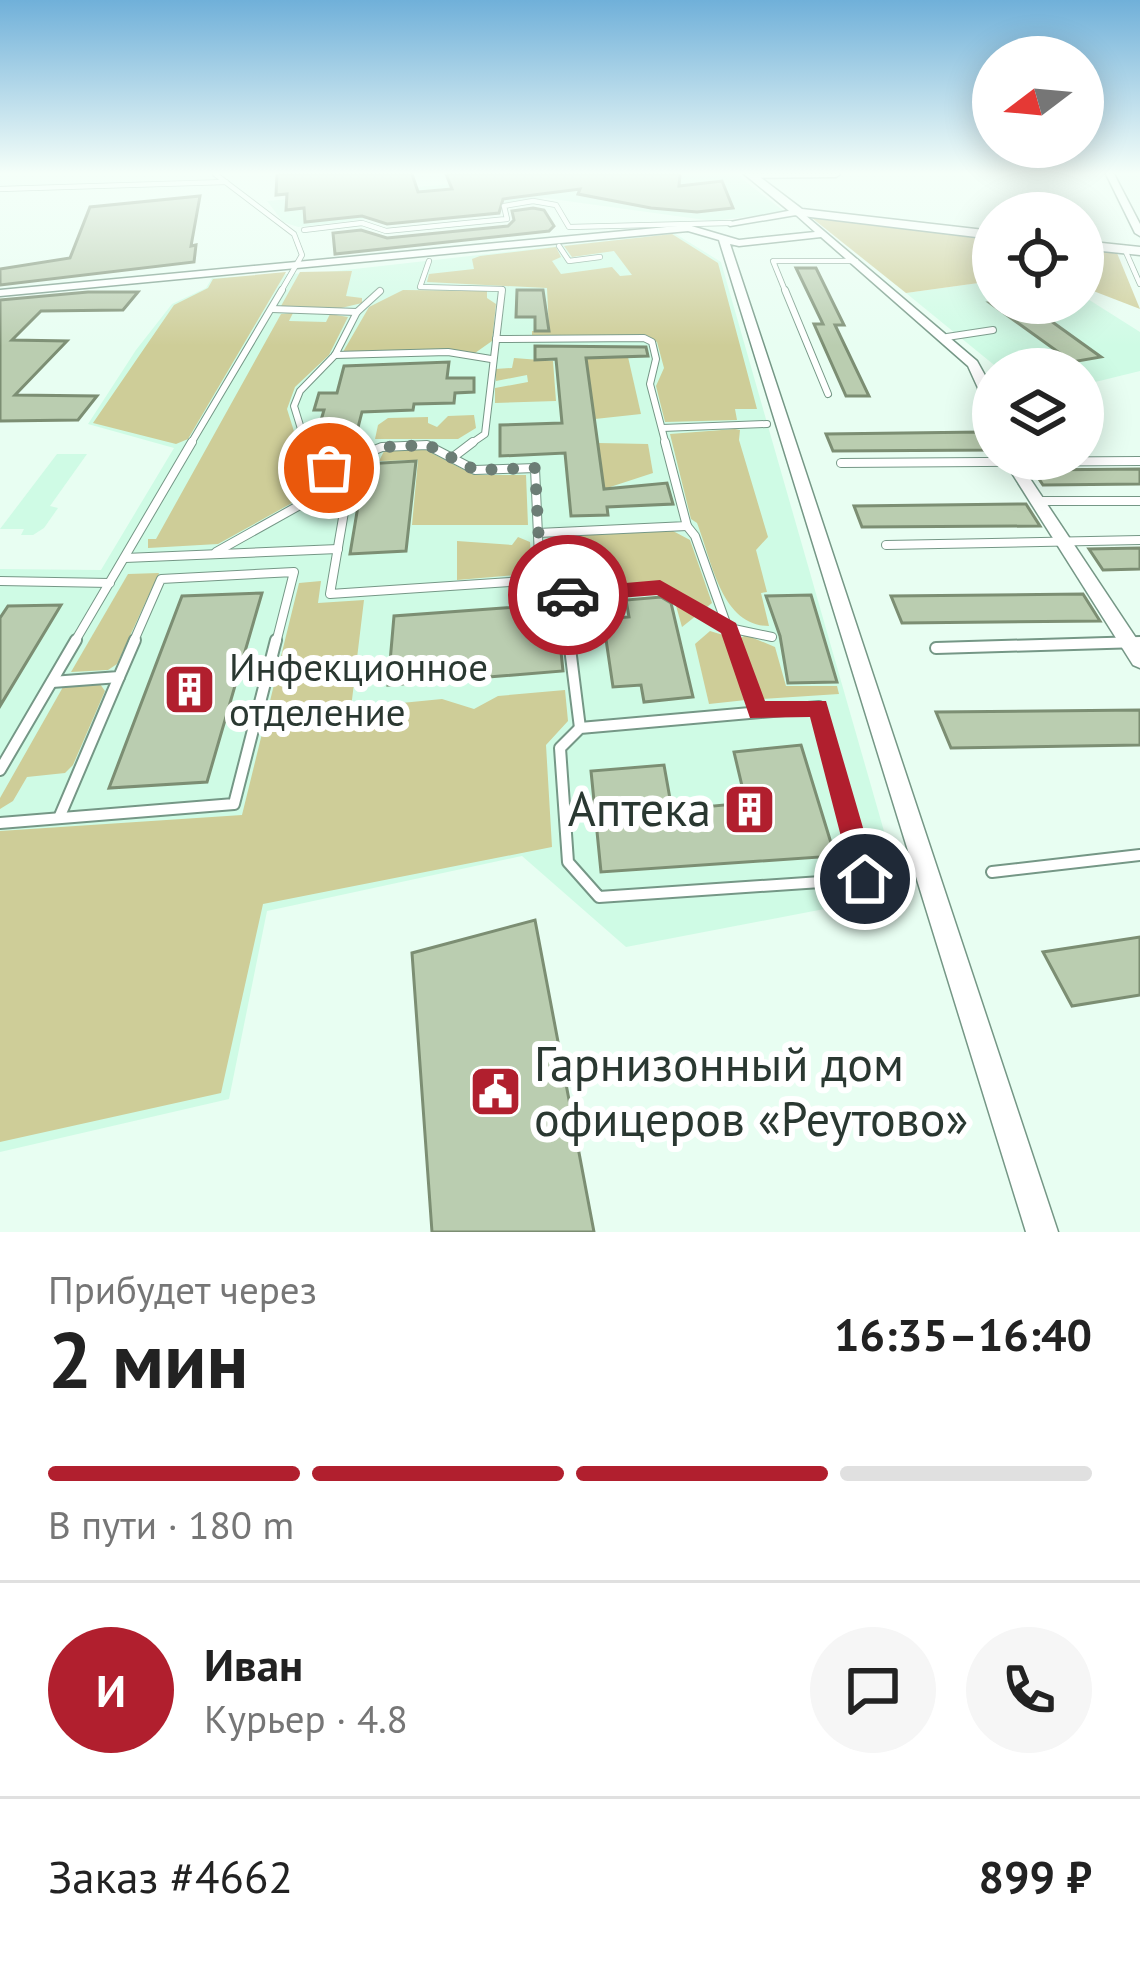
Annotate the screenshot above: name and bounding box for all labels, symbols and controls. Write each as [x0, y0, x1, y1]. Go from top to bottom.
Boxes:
north arrow [972, 36, 1104, 168]
map controls [972, 36, 1104, 480]
button: locate [972, 192, 1104, 324]
button: layers [972, 348, 1104, 480]
pin [278, 417, 380, 519]
icon: bag [296, 435, 362, 501]
courier [508, 535, 628, 655]
icon: car [535, 562, 601, 628]
place label: Инфекционное отделение [229, 641, 488, 737]
building icon: Инфекционное отделение [162, 661, 218, 717]
place label: Аптека [568, 777, 711, 839]
building icon: Аптека [722, 781, 778, 837]
pin [814, 828, 916, 930]
icon: home [832, 846, 898, 912]
place label: Гарнизонный дом офицеров «Реутово» [534, 1032, 968, 1149]
public building icon: Гарнизонный дом офицеров «Реутово» [467, 1064, 523, 1120]
text: Прибудет через [48, 1264, 317, 1315]
text: 16:35–16:40 [834, 1305, 1092, 1363]
text: 2 мин [48, 1309, 248, 1410]
text: В пути · 180 m [48, 1499, 294, 1550]
button: chat [810, 1627, 936, 1753]
button: phone [966, 1627, 1092, 1753]
text: Иван [204, 1635, 303, 1693]
text: И [96, 1661, 126, 1719]
text: Курьер · 4.8 [204, 1693, 408, 1744]
text: Заказ #4662 [48, 1847, 293, 1905]
text: 899 ₽ [979, 1847, 1092, 1905]

